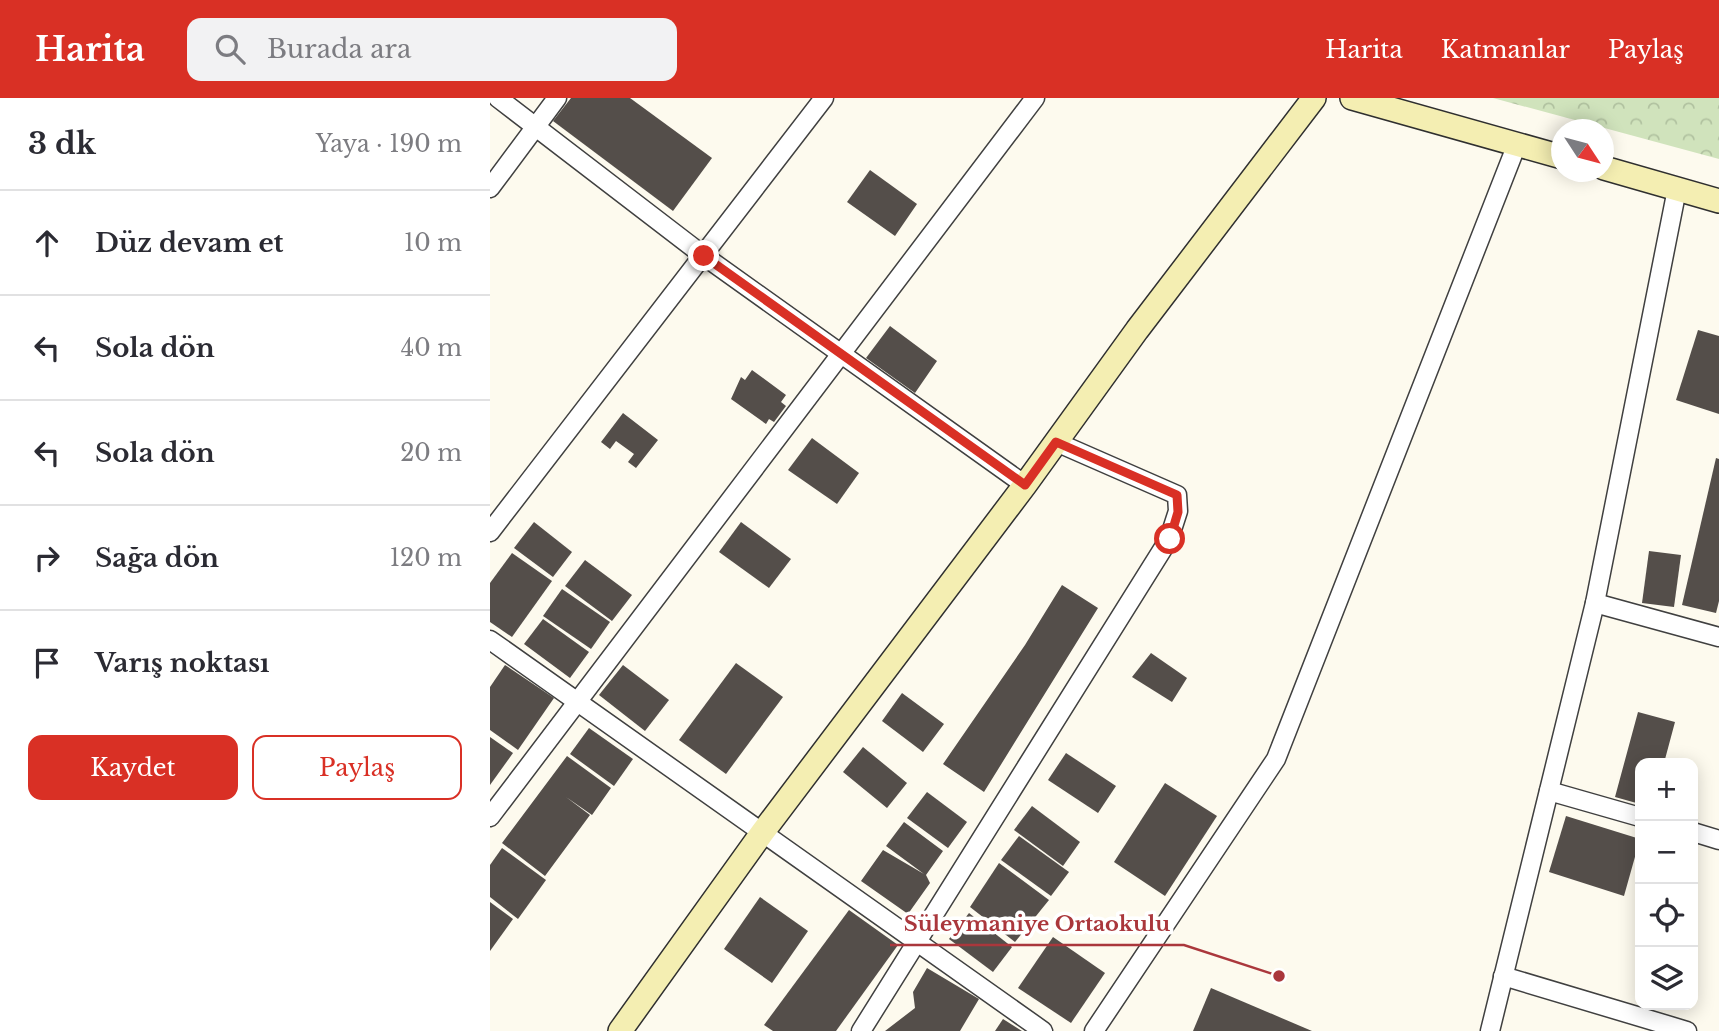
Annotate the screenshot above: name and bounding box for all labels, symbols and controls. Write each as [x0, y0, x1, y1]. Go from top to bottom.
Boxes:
search box [187, 18, 677, 81]
text: Harita [35, 29, 145, 70]
icon: search [211, 30, 249, 68]
text: Burada ara [267, 33, 411, 65]
text: Harita [1325, 35, 1403, 64]
text: Katmanlar [1441, 35, 1570, 64]
text: Paylaş [1608, 35, 1684, 64]
north arrow [1551, 119, 1614, 182]
text: 3 dk [28, 125, 96, 162]
text: Yaya · 190 m [316, 130, 462, 158]
icon: ahead [28, 224, 66, 262]
text: Düz devam et [95, 227, 284, 259]
text: 10 m [404, 229, 462, 257]
route end [688, 240, 719, 271]
icon: left [28, 329, 66, 367]
text: Sola dön [95, 332, 215, 364]
text: 40 m [401, 334, 462, 362]
icon: left [28, 434, 66, 472]
text: Sola dön [95, 437, 215, 469]
text: 20 m [400, 439, 462, 467]
route start [1154, 523, 1185, 554]
icon: right [28, 539, 66, 577]
text: Sağa dön [95, 542, 219, 574]
text: 120 m [390, 544, 462, 572]
icon: arrive [28, 644, 66, 682]
text: Varış noktası [95, 647, 270, 679]
button: Kaydet [28, 735, 238, 800]
button: Paylaş [252, 735, 462, 800]
map controls [1635, 758, 1698, 1010]
button: + [1635, 758, 1698, 821]
button: − [1635, 821, 1698, 884]
button: locate [1635, 884, 1698, 947]
callout: Süleymaniye Ortaokulu [890, 903, 1184, 945]
text: Süleymaniye Ortaokulu [904, 911, 1170, 937]
button: layers [1635, 947, 1698, 1010]

